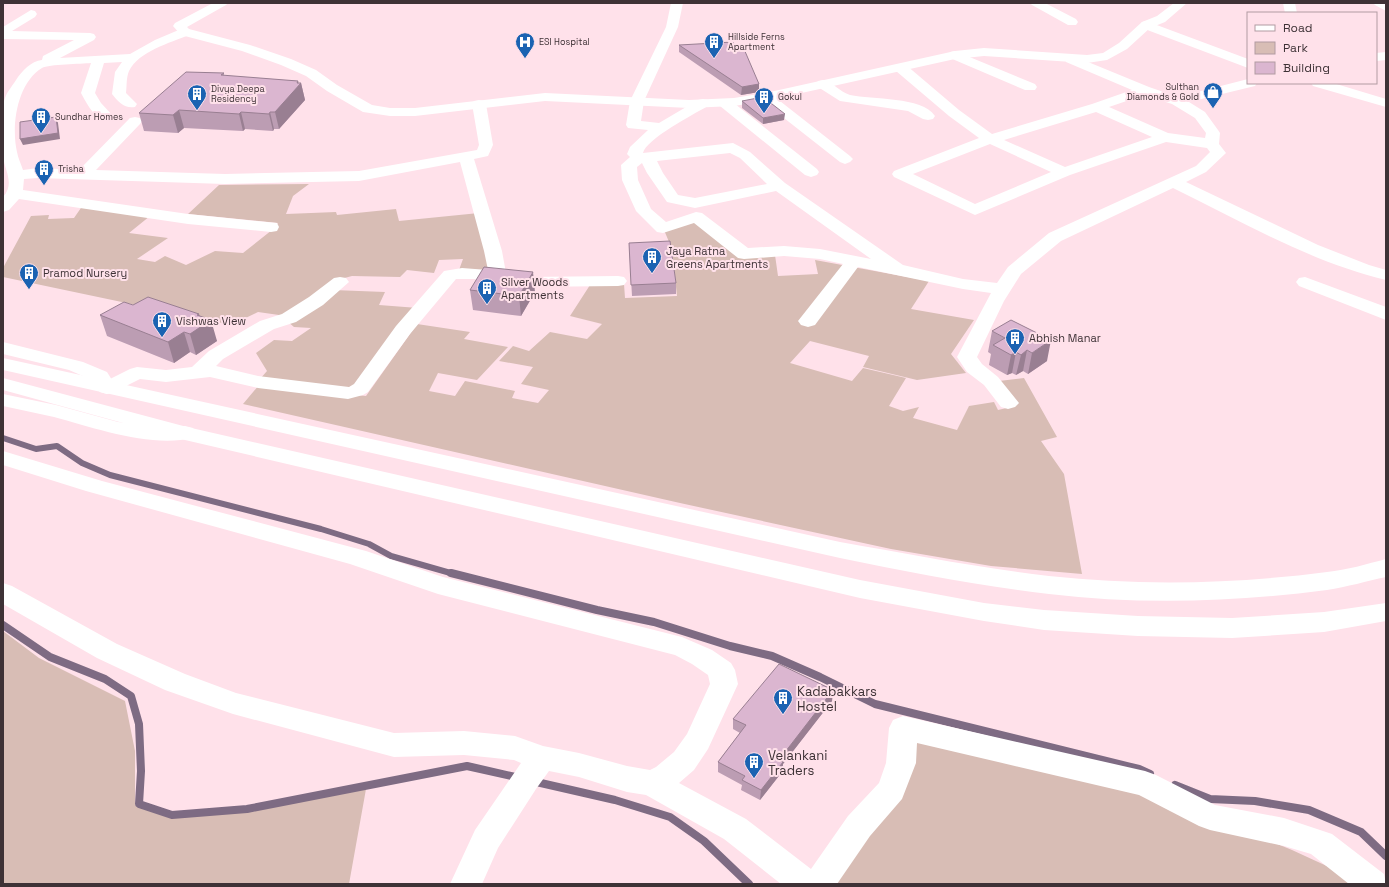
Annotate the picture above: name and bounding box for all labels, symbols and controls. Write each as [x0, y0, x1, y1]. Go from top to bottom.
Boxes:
legend [1247, 12, 1377, 84]
text: Road [1283, 20, 1312, 36]
hospital icon: ESI Hospital [514, 31, 536, 59]
building icon: Hillside Ferns Apartment [703, 31, 725, 59]
place label: Hillside Ferns Apartment [728, 31, 785, 53]
place label: ESI Hospital [539, 36, 590, 48]
text: Park [1283, 40, 1308, 56]
text: Building [1283, 60, 1330, 76]
place label: Sulthan Diamonds & Gold [1127, 81, 1199, 103]
shop icon: Sulthan Diamonds & Gold [1202, 81, 1224, 109]
building icon: Divya Deepa Residency [186, 83, 208, 111]
place label: Divya Deepa Residency [211, 83, 265, 105]
building icon: Gokul [753, 86, 775, 114]
place label: Gokul [778, 91, 802, 103]
building icon: Sundhar Homes [30, 106, 52, 134]
place label: Sundhar Homes [55, 111, 123, 123]
building icon: Trisha [33, 158, 55, 186]
place label: Trisha [58, 163, 84, 175]
place label: Jaya Ratna Greens Apartments [666, 244, 769, 271]
building icon: Jaya Ratna Greens Apartments [641, 246, 663, 274]
building icon: Pramod Nursery [18, 262, 40, 290]
place label: Pramod Nursery [43, 266, 127, 280]
place label: Silver Woods Apartments [501, 275, 568, 302]
building icon: Silver Woods Apartments [476, 277, 498, 305]
building icon: Vishwas View [151, 310, 173, 338]
place label: Vishwas View [176, 314, 246, 328]
building icon: Abhish Manar [1004, 327, 1026, 355]
place label: Abhish Manar [1029, 331, 1101, 345]
place label: Kadabakkars Hostel [797, 683, 877, 715]
building icon: Kadabakkars Hostel [772, 687, 794, 715]
place label: Velankani Traders [768, 747, 827, 779]
building icon: Velankani Traders [743, 751, 765, 779]

